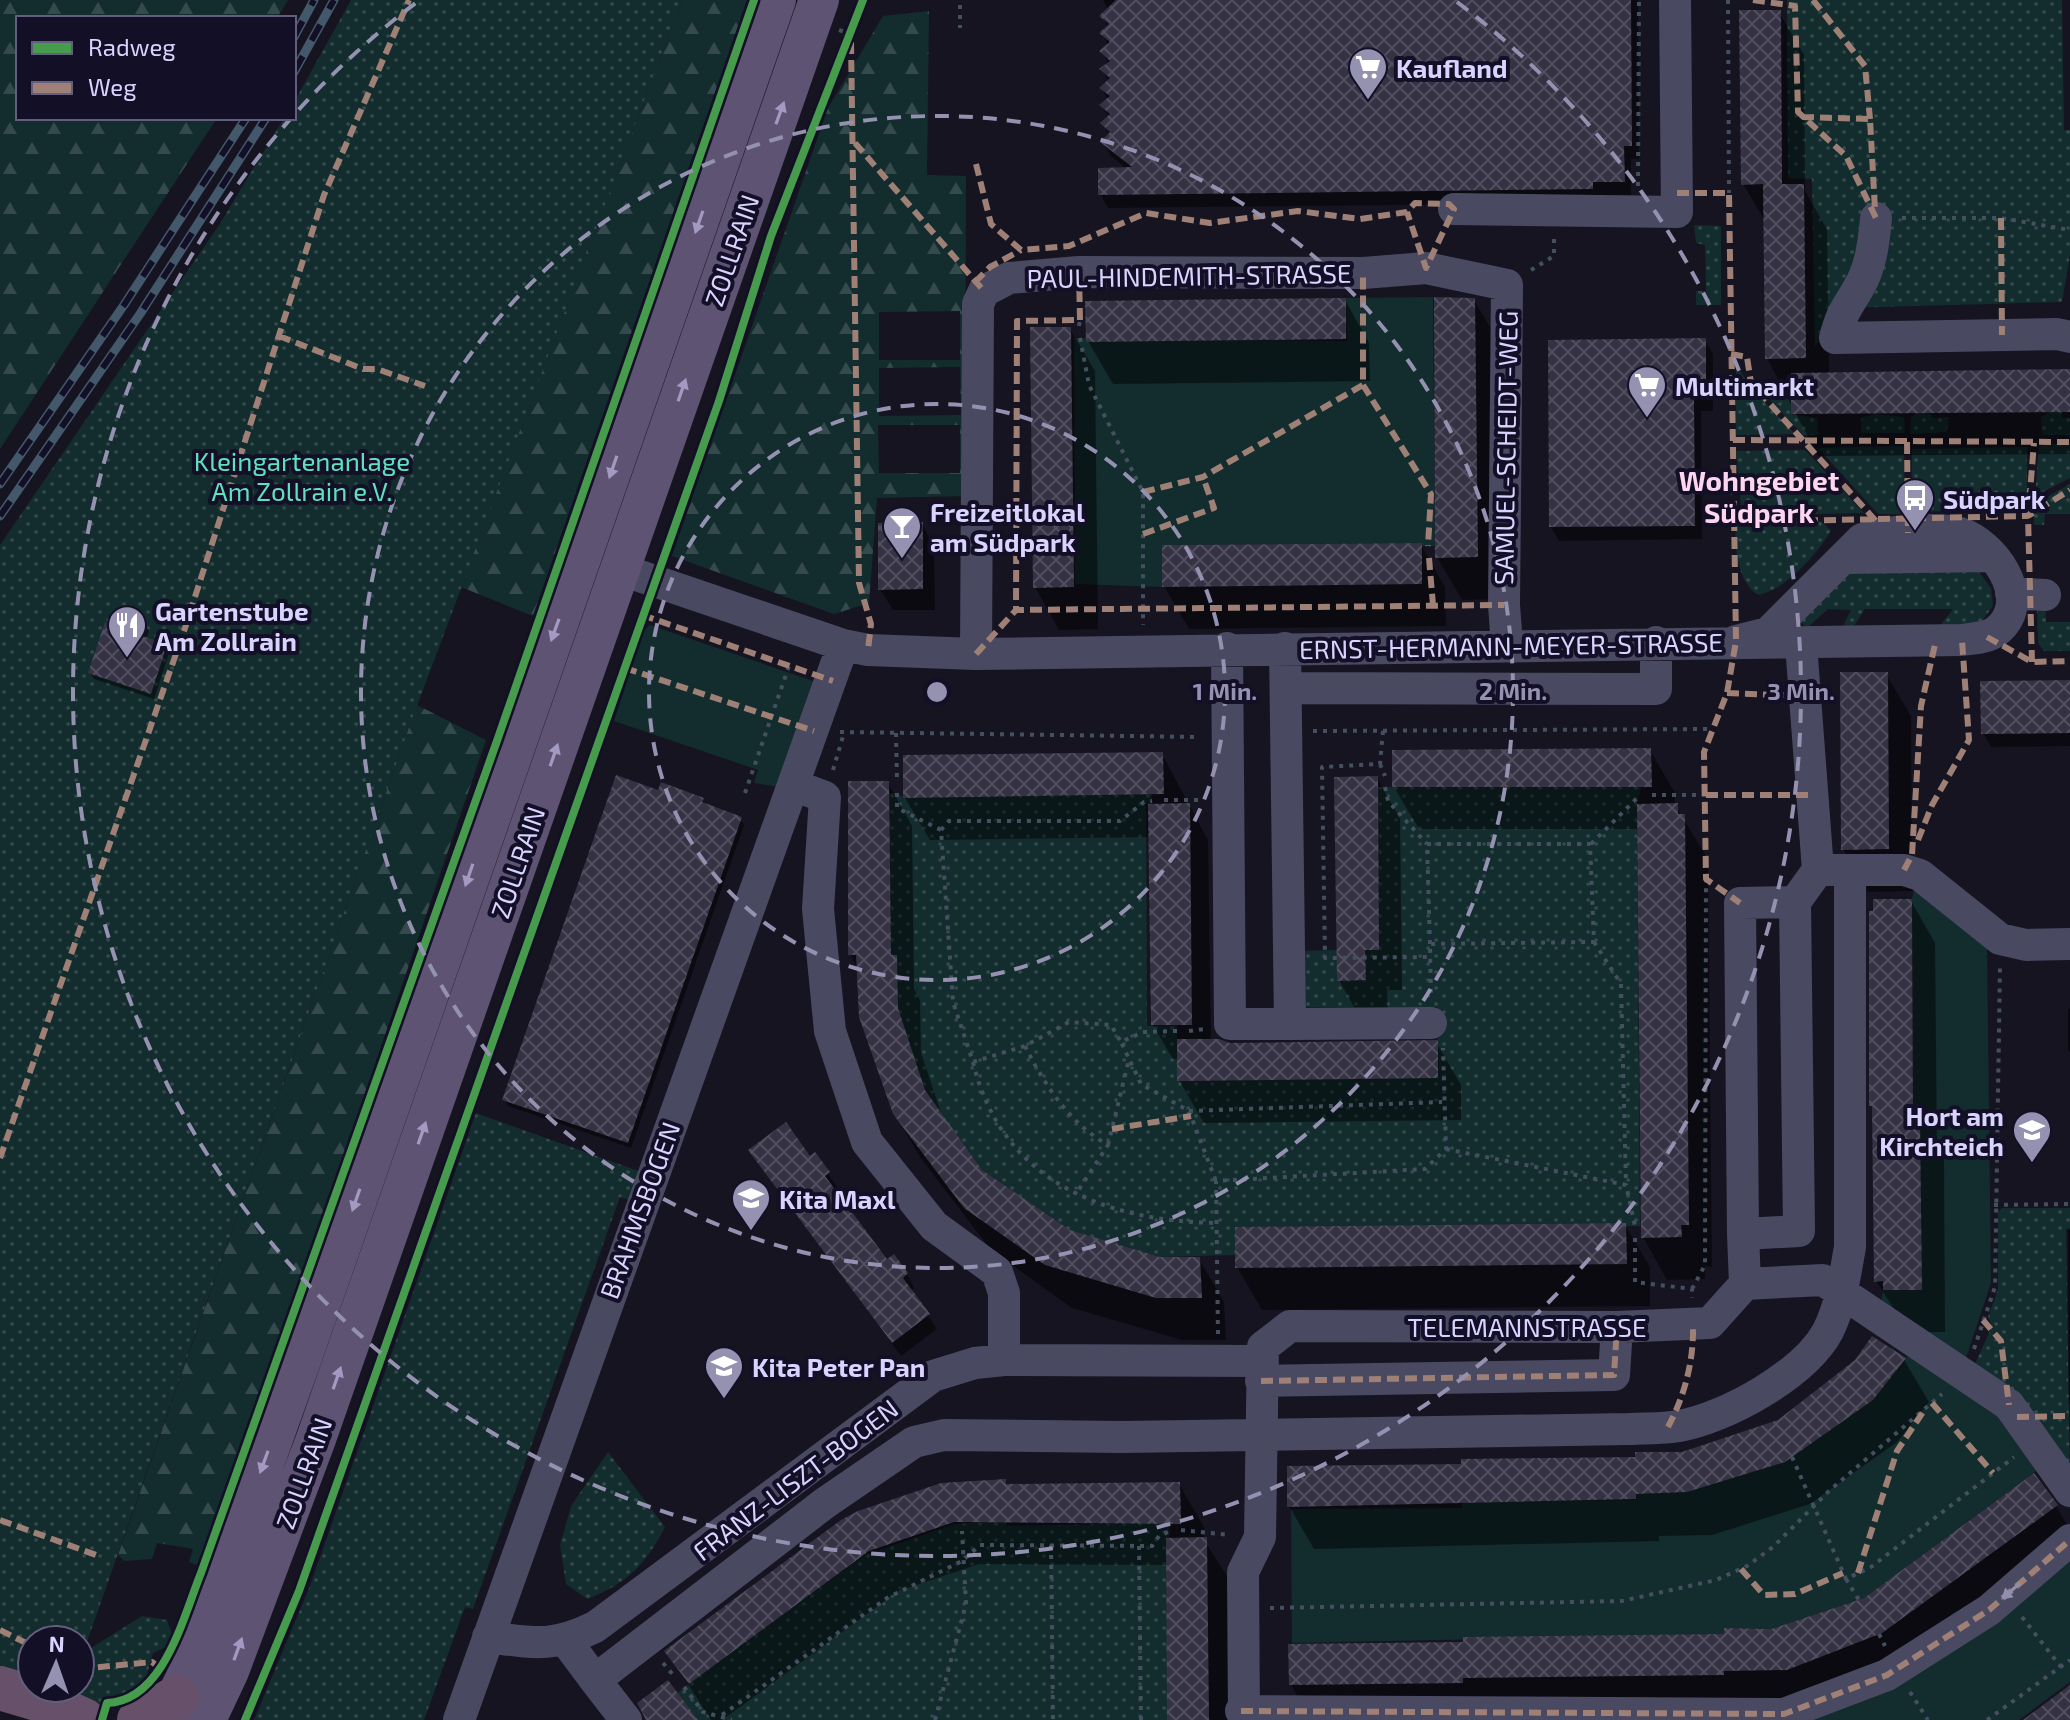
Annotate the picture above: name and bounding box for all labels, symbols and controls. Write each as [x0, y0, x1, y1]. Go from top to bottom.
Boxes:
legend [16, 16, 296, 120]
text: Radweg [88, 32, 176, 61]
supermarket icon: Kaufland [1347, 46, 1389, 101]
place label: Kaufland [1396, 52, 1507, 83]
text: Weg [88, 72, 137, 101]
one-way arrow [774, 101, 786, 125]
street label: ZOLLRAIN [697, 190, 765, 310]
one-way arrow [693, 210, 705, 234]
street label: PAUL-HINDEMITH-STRASSE [1026, 257, 1352, 293]
street label: SAMUEL-SCHEIDT-WEG [1487, 311, 1523, 585]
supermarket icon: Multimarkt [1626, 364, 1668, 419]
place label: Multimarkt [1675, 370, 1815, 401]
one-way arrow [676, 378, 689, 402]
park label: Kleingartenanlage Am Zollrain e.V. [194, 445, 410, 506]
one-way arrow [606, 455, 619, 479]
district label: Wohngebiet Südpark [1679, 463, 1839, 529]
bus stop icon: Südpark [1894, 477, 1936, 532]
place label: Südpark [1943, 483, 2046, 514]
place label: Freizeitlokal am Südpark [930, 496, 1085, 557]
bar icon: Freizeitlokal am Südpark [881, 505, 923, 560]
place label: Gartenstube Am Zollrain [155, 595, 309, 656]
restaurant icon: Gartenstube Am Zollrain [106, 604, 148, 659]
one-way arrow [549, 618, 561, 642]
street label: ERNST-HERMANN-MEYER-STRASSE [1299, 626, 1723, 664]
text: 1 Min. [1193, 676, 1257, 705]
text: 2 Min. [1479, 676, 1547, 705]
text: 3 Min. [1767, 676, 1835, 705]
centre of rings [923, 678, 951, 706]
one-way arrow [549, 743, 561, 767]
street label: ZOLLRAIN [483, 802, 551, 922]
one-way arrow [462, 863, 474, 887]
place label: Hort am Kirchteich [1879, 1100, 2004, 1161]
school or university icon: Hort am Kirchteich [2011, 1109, 2053, 1164]
street label: BRAHMSBOGEN [593, 1117, 685, 1303]
one-way arrow [417, 1121, 429, 1145]
school or university icon: Kita Maxl [730, 1177, 772, 1232]
place label: Kita Maxl [779, 1183, 896, 1214]
one-way arrow [350, 1188, 362, 1212]
street label: TELEMANNSTRASSE [1408, 1311, 1646, 1342]
school or university icon: Kita Peter Pan [703, 1345, 745, 1400]
place label: Kita Peter Pan [752, 1351, 925, 1382]
one-way arrow [331, 1366, 343, 1390]
street label: FRANZ-LISZT-BOGEN [686, 1392, 904, 1566]
street label: ZOLLRAIN [269, 1413, 337, 1533]
one-way arrow [258, 1451, 270, 1475]
one-way arrow [2001, 1582, 2021, 1599]
north arrow [16, 1624, 96, 1704]
text: N [48, 1630, 65, 1656]
one-way arrow [232, 1637, 245, 1661]

